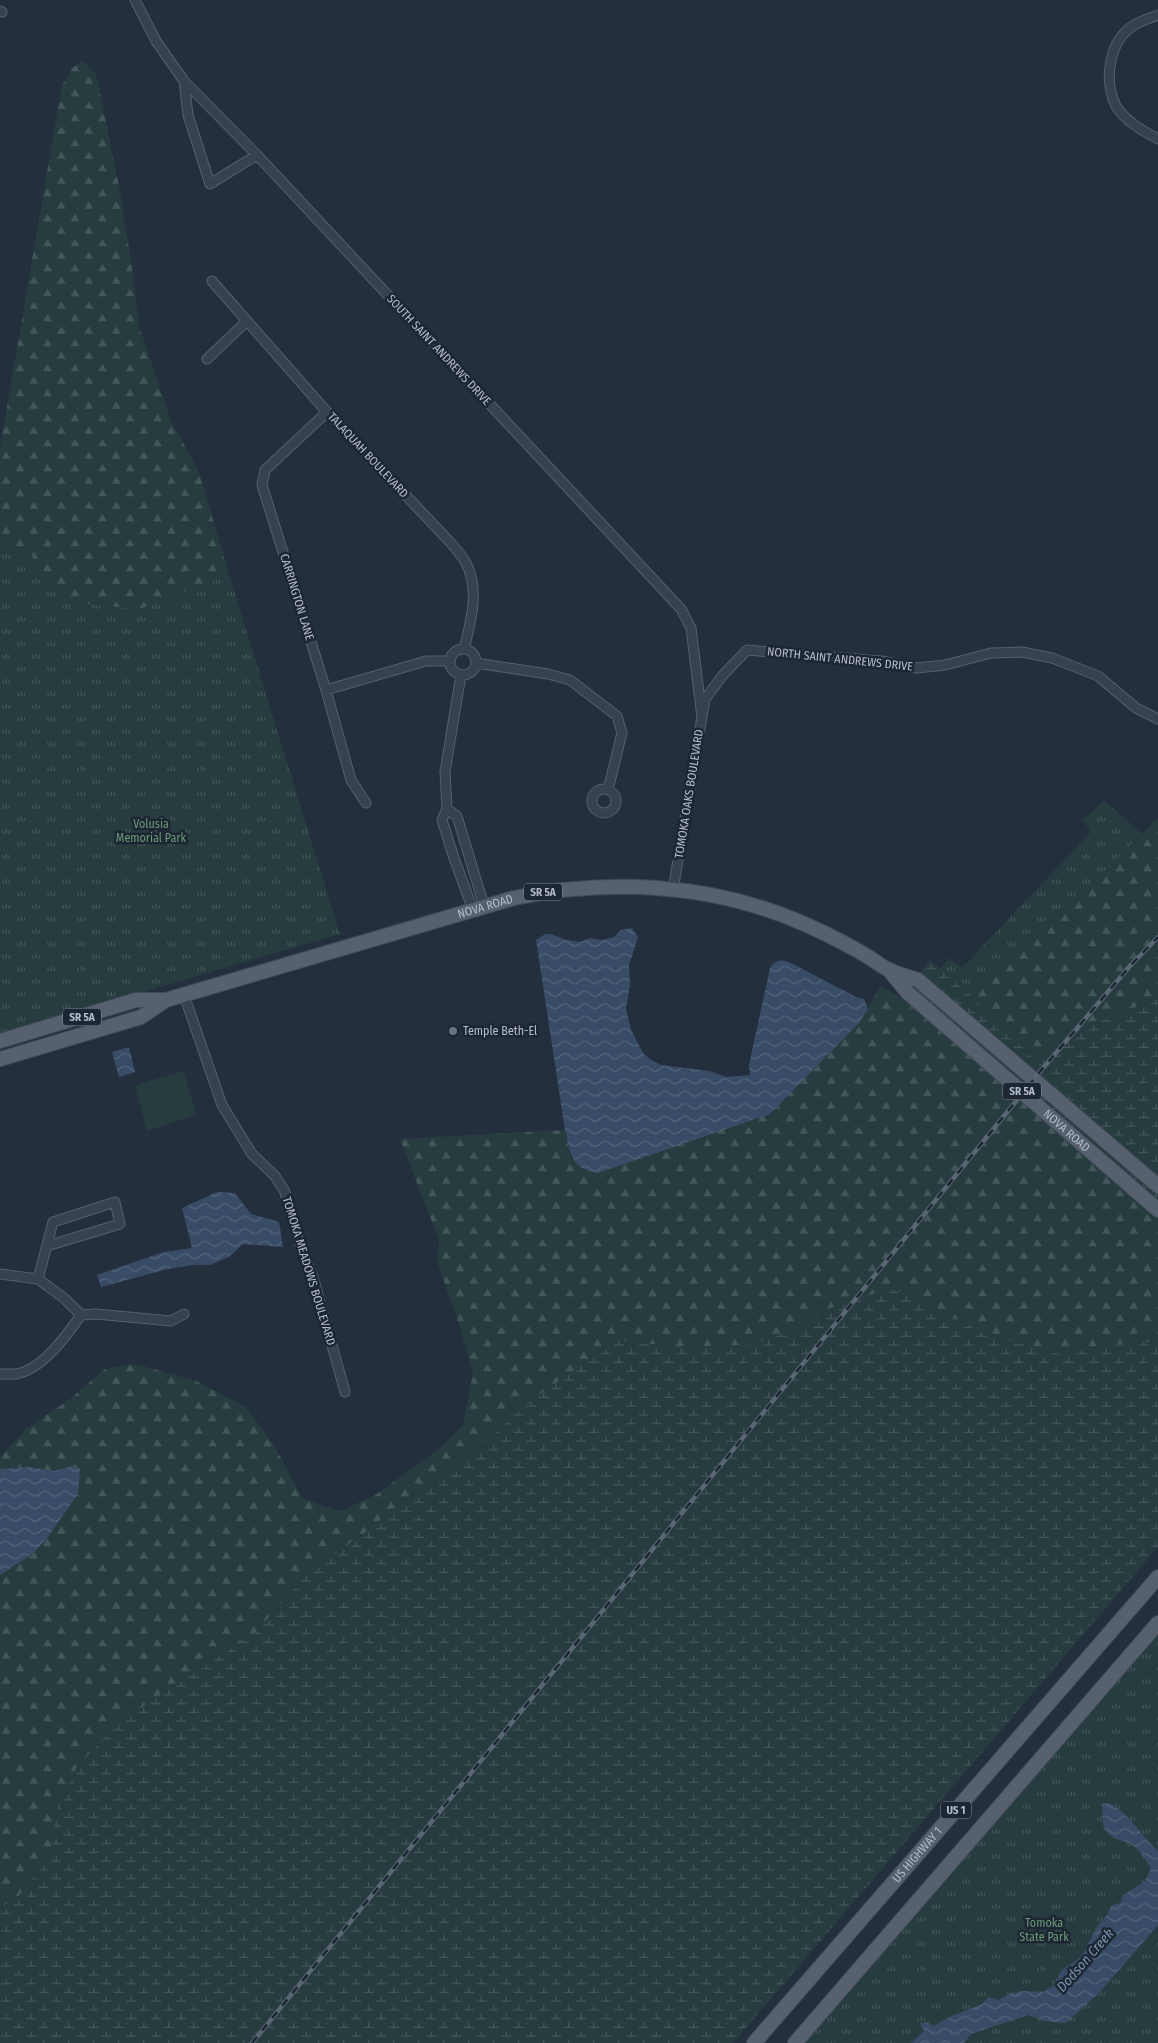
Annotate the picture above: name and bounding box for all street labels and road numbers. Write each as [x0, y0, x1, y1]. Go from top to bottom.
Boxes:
street label: SOUTH SAINT ANDREWS DRIVE [384, 292, 494, 408]
street label: TALAQUAH BOULEVARD [325, 409, 411, 501]
street label: CARRINGTON LANE [277, 552, 317, 642]
street label: NORTH SAINT ANDREWS DRIVE [766, 644, 914, 674]
street label: TOMOKA OAKS BOULEVARD [672, 728, 706, 860]
road number: SR 5A [524, 884, 562, 900]
street label: NOVA ROAD [456, 892, 515, 921]
road number: SR 5A [63, 1009, 101, 1026]
road number: SR 5A [1003, 1082, 1041, 1100]
street label: NOVA ROAD [1041, 1107, 1093, 1155]
street label: TOMOKA MEADOWS BOULEVARD [280, 1195, 338, 1347]
road number: US 1 [941, 1802, 971, 1818]
street label: US HIGHWAY 1 [889, 1824, 945, 1885]

